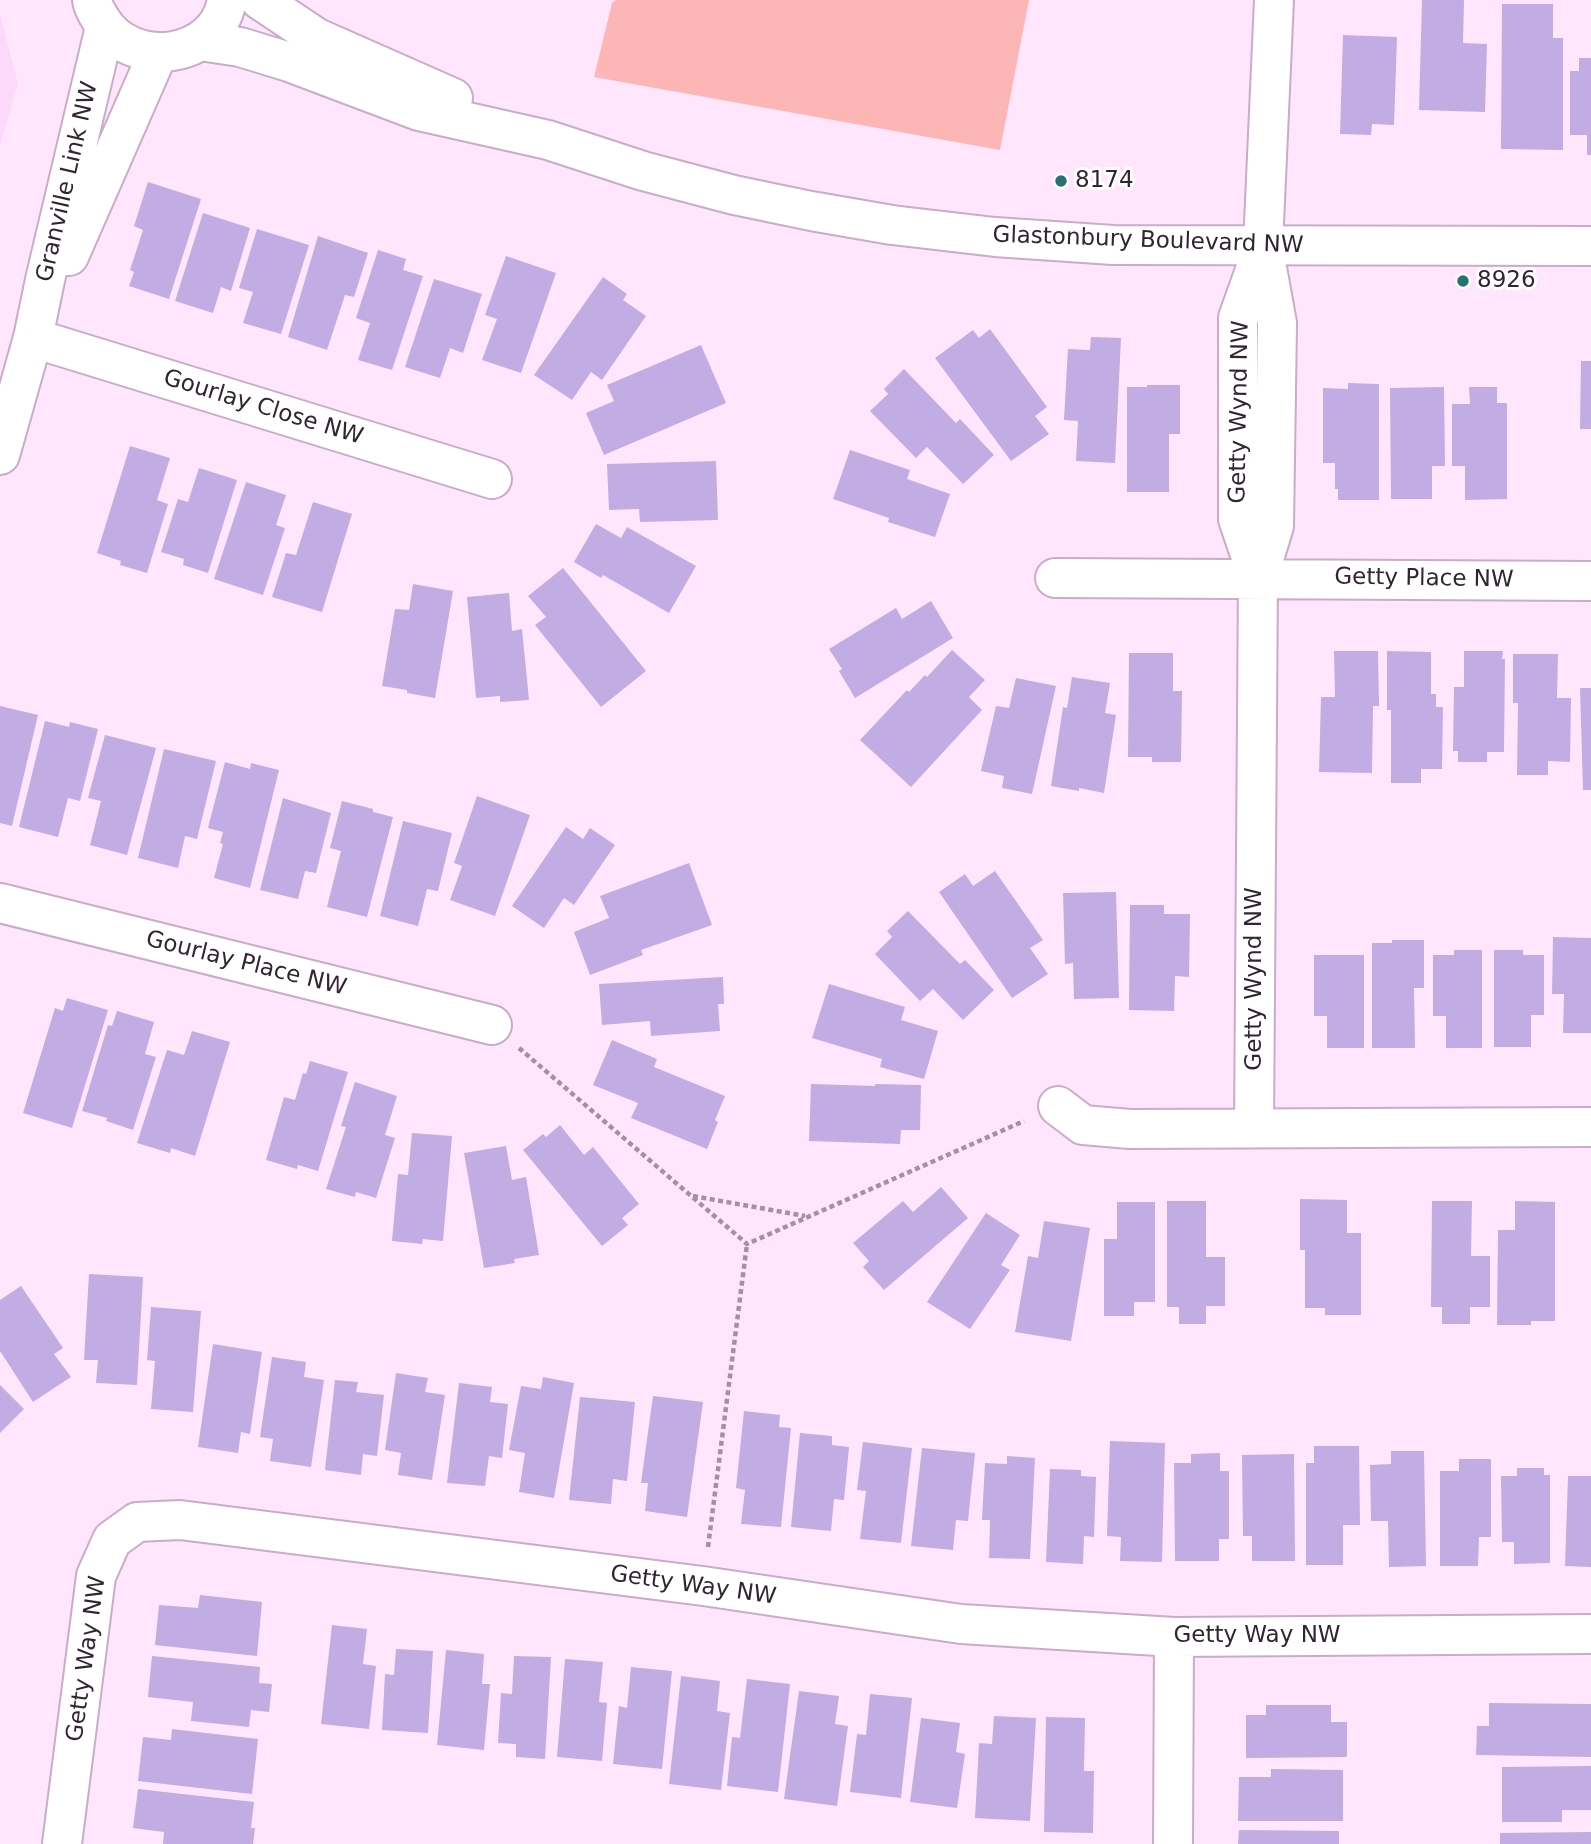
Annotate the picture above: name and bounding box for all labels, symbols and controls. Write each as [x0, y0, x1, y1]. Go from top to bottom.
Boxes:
street label: Granville Link NW [32, 79, 104, 285]
place label: 8174 [1075, 167, 1134, 195]
marker: 8174 [1053, 173, 1069, 189]
street label: Glastonbury Boulevard NW [992, 222, 1304, 260]
place label: 8926 [1477, 267, 1536, 295]
marker: 8926 [1455, 273, 1471, 289]
street label: Getty Wynd NW [1225, 320, 1255, 504]
street label: Gourlay Close NW [160, 365, 366, 451]
street label: Getty Place NW [1334, 564, 1514, 594]
street label: Getty Wynd NW [1241, 887, 1269, 1071]
street label: Gourlay Place NW [143, 926, 349, 1002]
street label: Getty Way NW [608, 1561, 778, 1611]
street label: Getty Way NW [62, 1574, 112, 1744]
street label: Getty Way NW [1173, 1622, 1341, 1650]

